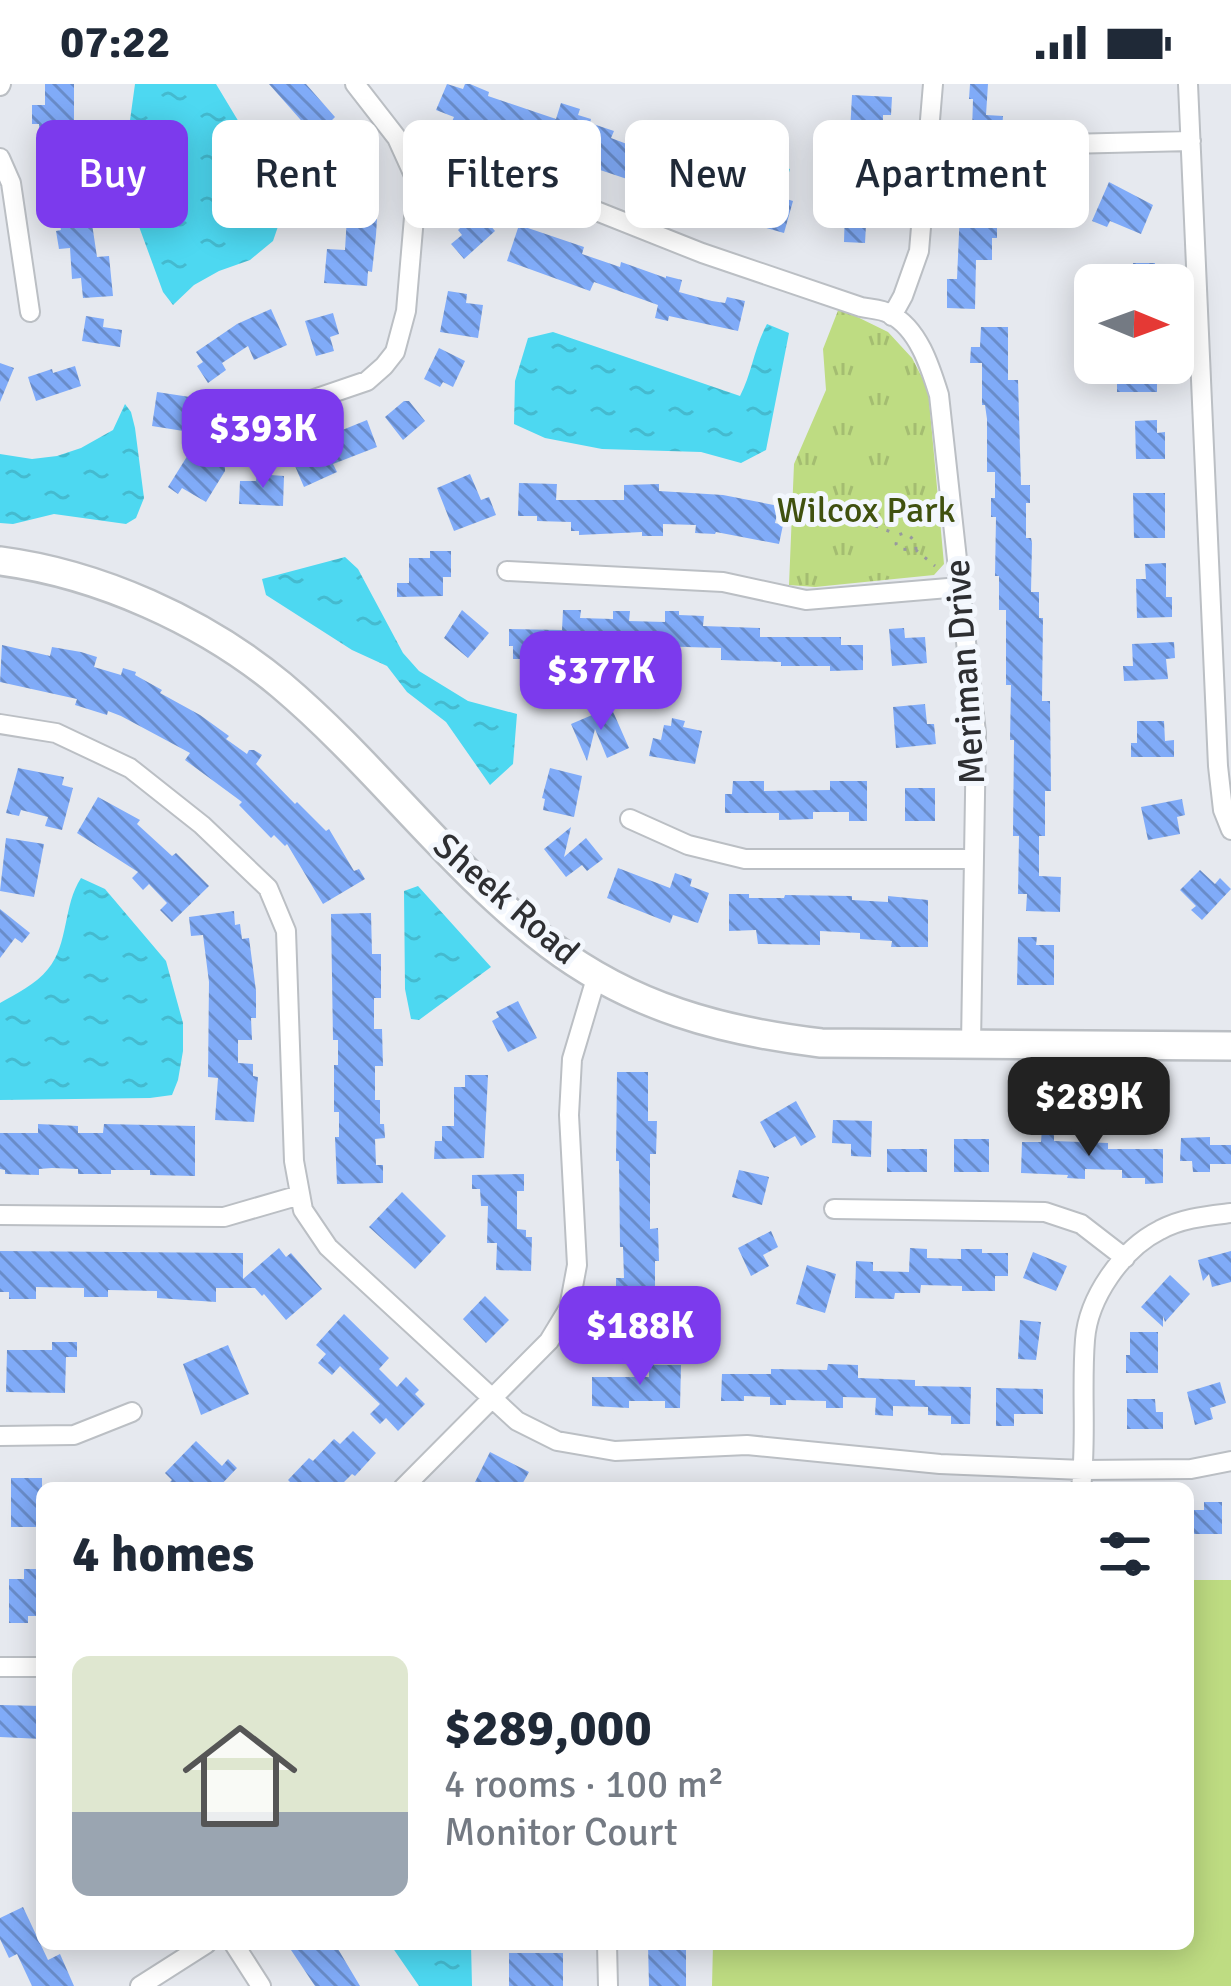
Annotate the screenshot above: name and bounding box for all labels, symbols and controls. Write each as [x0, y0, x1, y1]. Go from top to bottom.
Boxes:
text: 07:22 [60, 15, 170, 70]
chip: Buy [36, 120, 188, 228]
chip: Rent [212, 120, 379, 228]
chip: Filters [403, 120, 601, 228]
chip: New [625, 120, 789, 228]
chip: Apartment [813, 120, 1089, 228]
north arrow [1074, 264, 1194, 384]
map controls [1074, 264, 1194, 384]
pin: $393K [179, 389, 347, 491]
text: $393K [209, 404, 317, 452]
park label: Wilcox Park [776, 488, 956, 533]
street label: Meriman Drive [935, 558, 995, 786]
pin: $377K [517, 631, 685, 733]
text: $377K [547, 646, 655, 694]
street label: Sheek Road [424, 823, 588, 975]
pin: $289K [1005, 1057, 1173, 1159]
text: $289K [1035, 1072, 1143, 1120]
pin: $188K [556, 1286, 724, 1388]
text: $188K [586, 1301, 694, 1349]
icon: filters [1092, 1521, 1158, 1587]
text: 4 homes [72, 1523, 254, 1586]
text: $289,000 [444, 1697, 652, 1760]
icon: home [168, 1704, 312, 1848]
text: 4 rooms · 100 m² [444, 1760, 724, 1808]
text: Monitor Court [444, 1808, 678, 1856]

